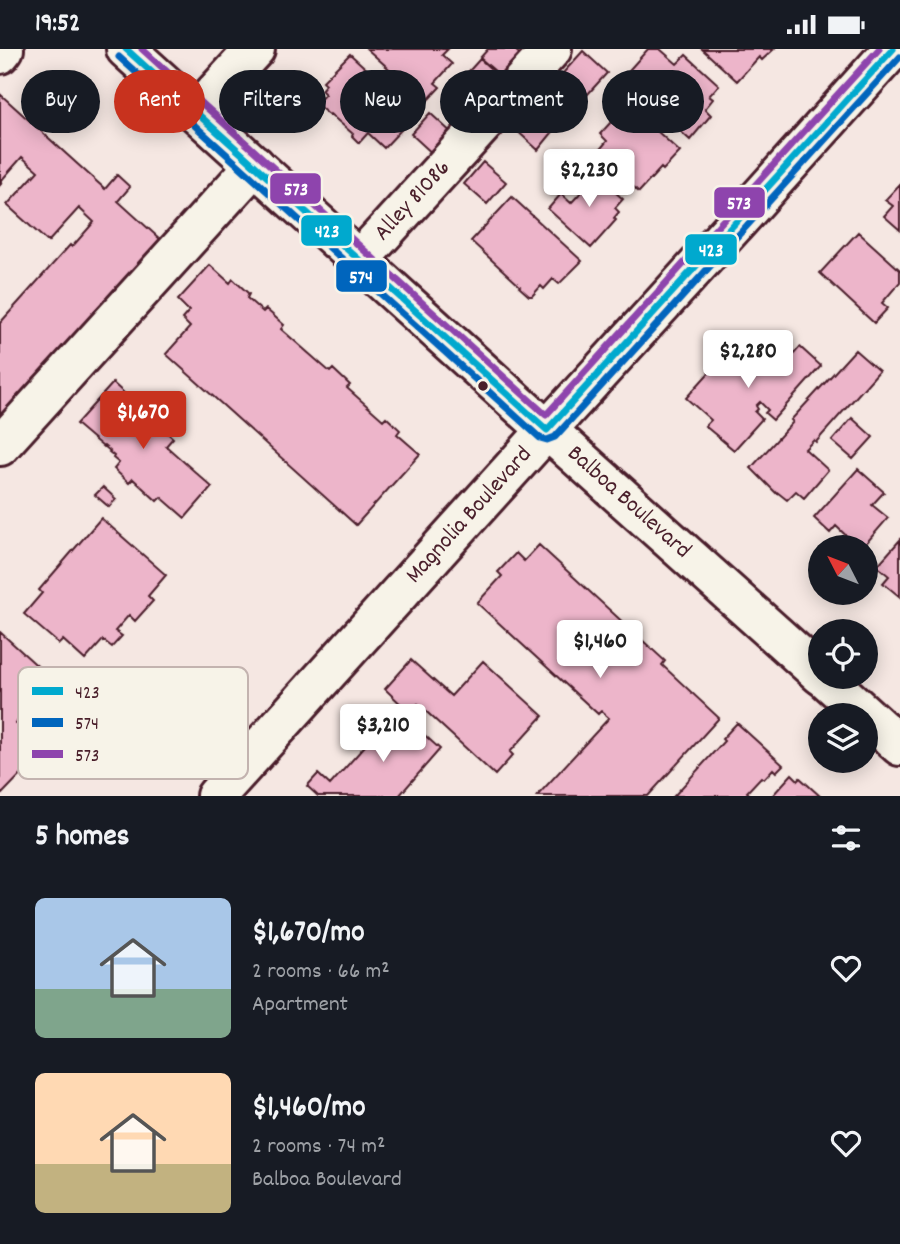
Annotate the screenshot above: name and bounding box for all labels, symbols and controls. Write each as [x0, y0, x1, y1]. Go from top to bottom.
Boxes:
text: 19:52 [35, 6, 80, 43]
chip: Buy [21, 70, 100, 133]
chip: Rent [114, 70, 205, 133]
chip: Filters [219, 70, 326, 133]
chip: New [340, 70, 426, 133]
chip: Apartment [440, 70, 588, 133]
chip: House [602, 70, 704, 133]
pin: $2,230 [532, 149, 646, 209]
street label: Alley 81086 [367, 153, 459, 249]
text: $2,230 [560, 155, 618, 188]
line badge: 573 [269, 172, 322, 205]
text: 573 [284, 178, 308, 205]
line badge: 573 [713, 186, 766, 219]
text: 573 [727, 192, 751, 219]
line badge: 423 [300, 214, 353, 247]
text: 423 [315, 220, 339, 247]
line badge: 423 [684, 233, 738, 266]
text: 423 [699, 239, 723, 266]
line badge: 574 [335, 259, 388, 293]
text: 574 [349, 266, 373, 293]
pin: $2,280 [691, 331, 805, 390]
text: $2,280 [719, 336, 777, 369]
unlabelled marker [476, 379, 490, 393]
pin: $1,670 [86, 391, 200, 451]
text: $1,670 [116, 397, 170, 430]
street label: Balboa Boulevard [559, 438, 698, 568]
street label: Magnolia Boulevard [398, 439, 541, 592]
north arrow [808, 535, 878, 605]
map controls [808, 535, 878, 773]
button: locate [808, 619, 878, 689]
pin: $1,460 [543, 621, 657, 680]
text: $1,460 [573, 626, 627, 659]
legend [18, 667, 248, 779]
text: 423 [75, 681, 100, 708]
button: layers [808, 703, 878, 773]
pin: $3,210 [326, 705, 440, 764]
text: $3,210 [356, 710, 410, 743]
text: 574 [75, 712, 99, 739]
text: 573 [75, 744, 100, 771]
text: 5 homes [35, 817, 129, 860]
icon: filters [827, 819, 865, 857]
text: $1,670/mo [252, 913, 365, 956]
icon: home [91, 926, 175, 1010]
icon: heart [827, 949, 865, 987]
text: 2 rooms · 66 m² [252, 956, 390, 989]
text: Apartment [252, 989, 348, 1022]
text: $1,460/mo [252, 1088, 366, 1131]
icon: home [91, 1101, 175, 1185]
icon: heart [827, 1124, 865, 1162]
text: 2 rooms · 74 m² [252, 1131, 385, 1164]
text: Balboa Boulevard [252, 1164, 402, 1197]

